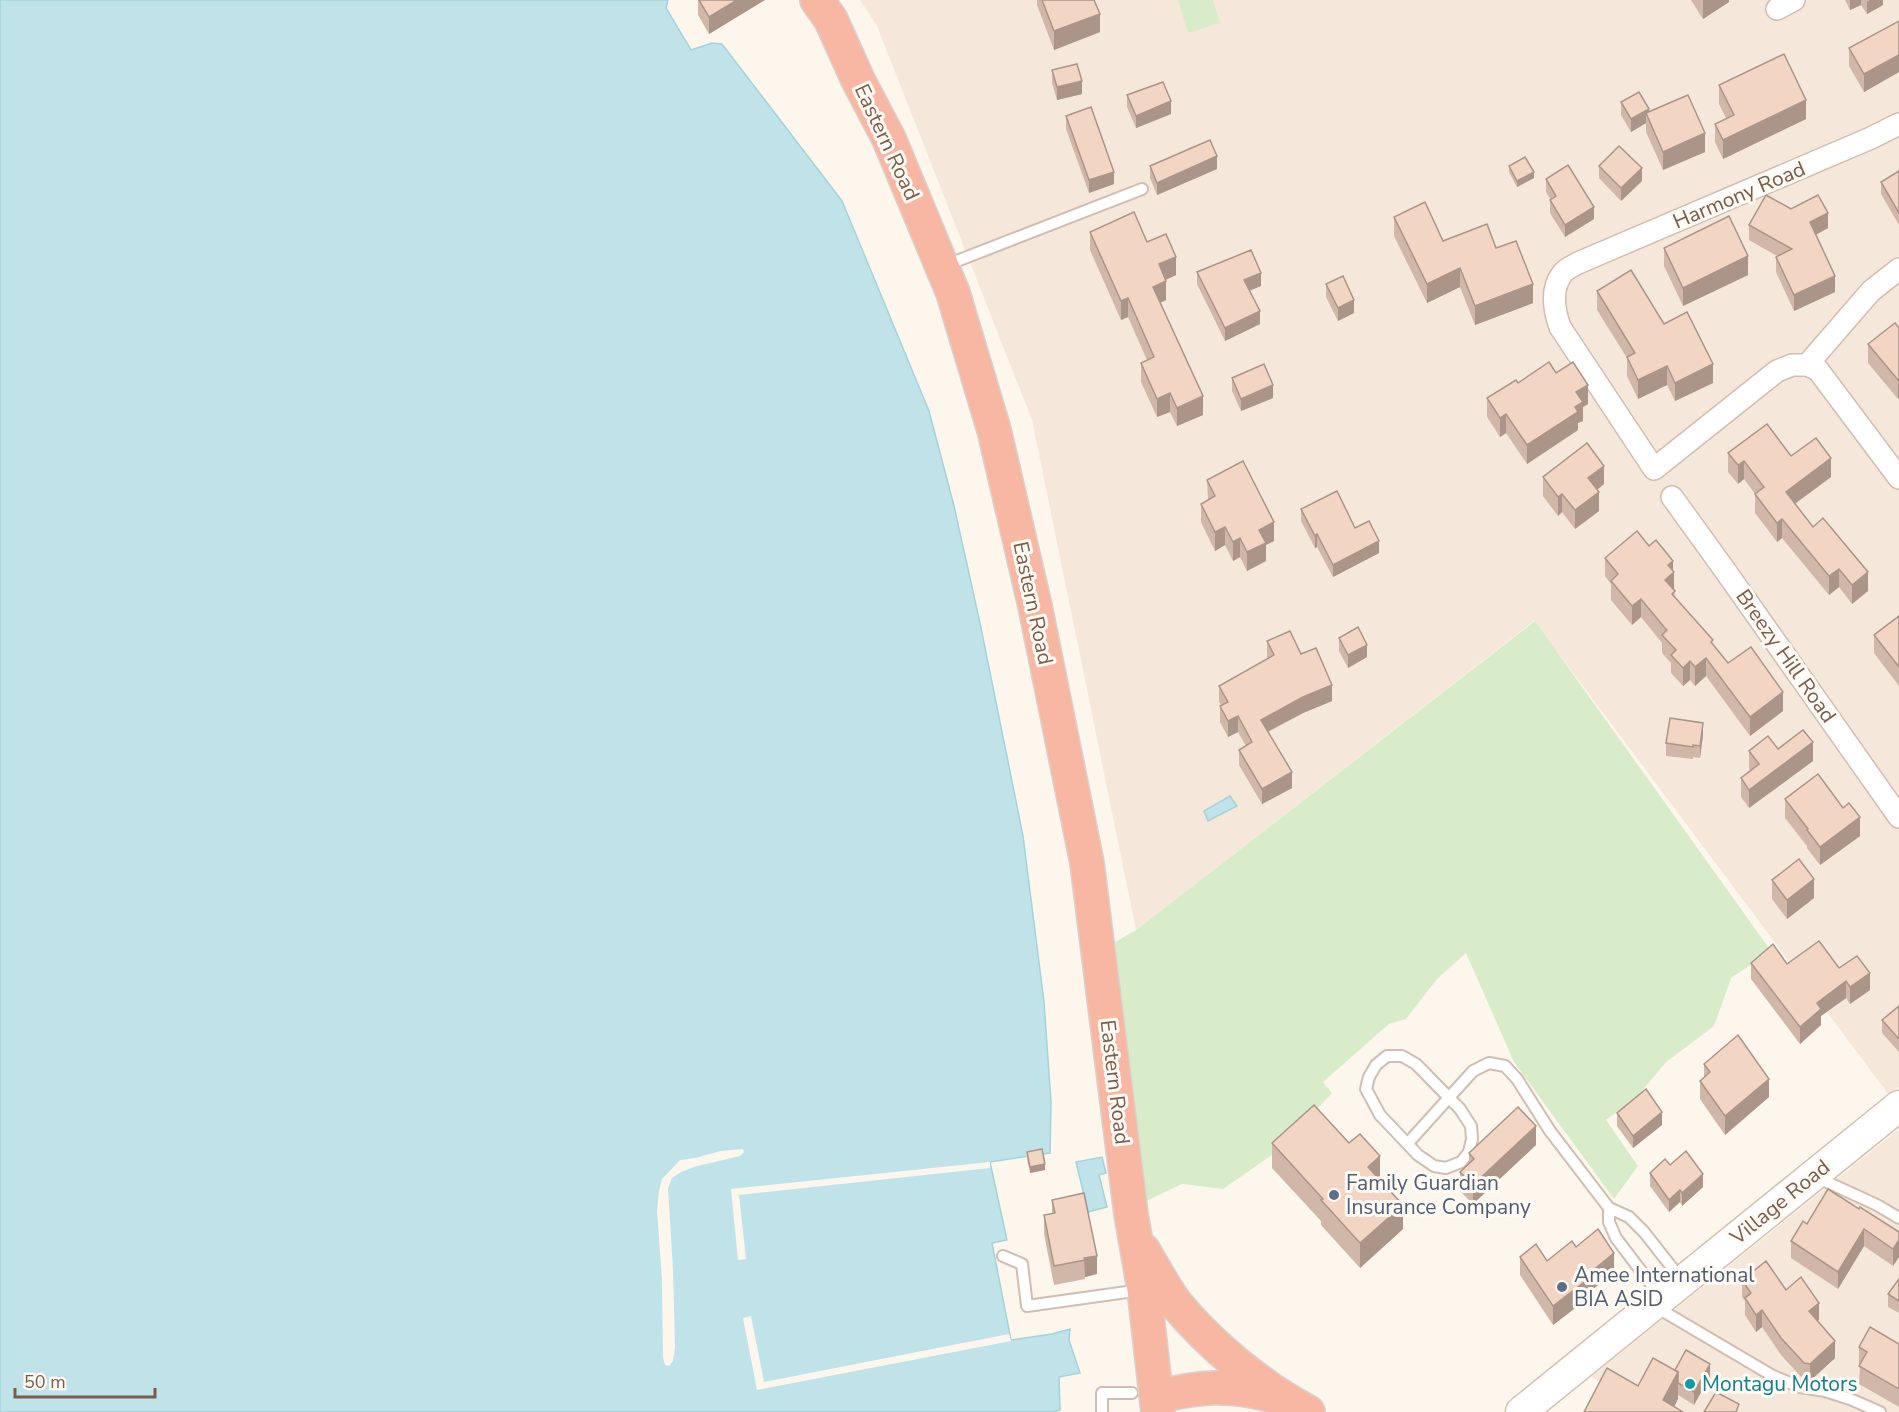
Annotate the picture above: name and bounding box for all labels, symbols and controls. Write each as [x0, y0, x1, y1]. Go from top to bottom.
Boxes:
street label: Eastern Road [848, 79, 926, 205]
street label: Harmony Road [1669, 155, 1809, 235]
street label: Eastern Road [1006, 539, 1060, 667]
street label: Breezy Hill Road [1729, 584, 1843, 728]
street label: Eastern Road [1093, 1018, 1137, 1146]
street label: Village Road [1724, 1153, 1836, 1251]
place label: Family Guardian Insurance Company [1346, 1169, 1531, 1221]
marker: Family Guardian Insurance Company [1327, 1188, 1341, 1202]
place label: Amee International BIA ASID [1574, 1261, 1755, 1313]
marker: Amee International BIA ASID [1555, 1280, 1569, 1294]
scale bar [15, 1361, 154, 1399]
text: 50 m [24, 1370, 66, 1394]
place label: Montagu Motors [1702, 1370, 1857, 1398]
marker: Montagu Motors [1683, 1377, 1697, 1391]

